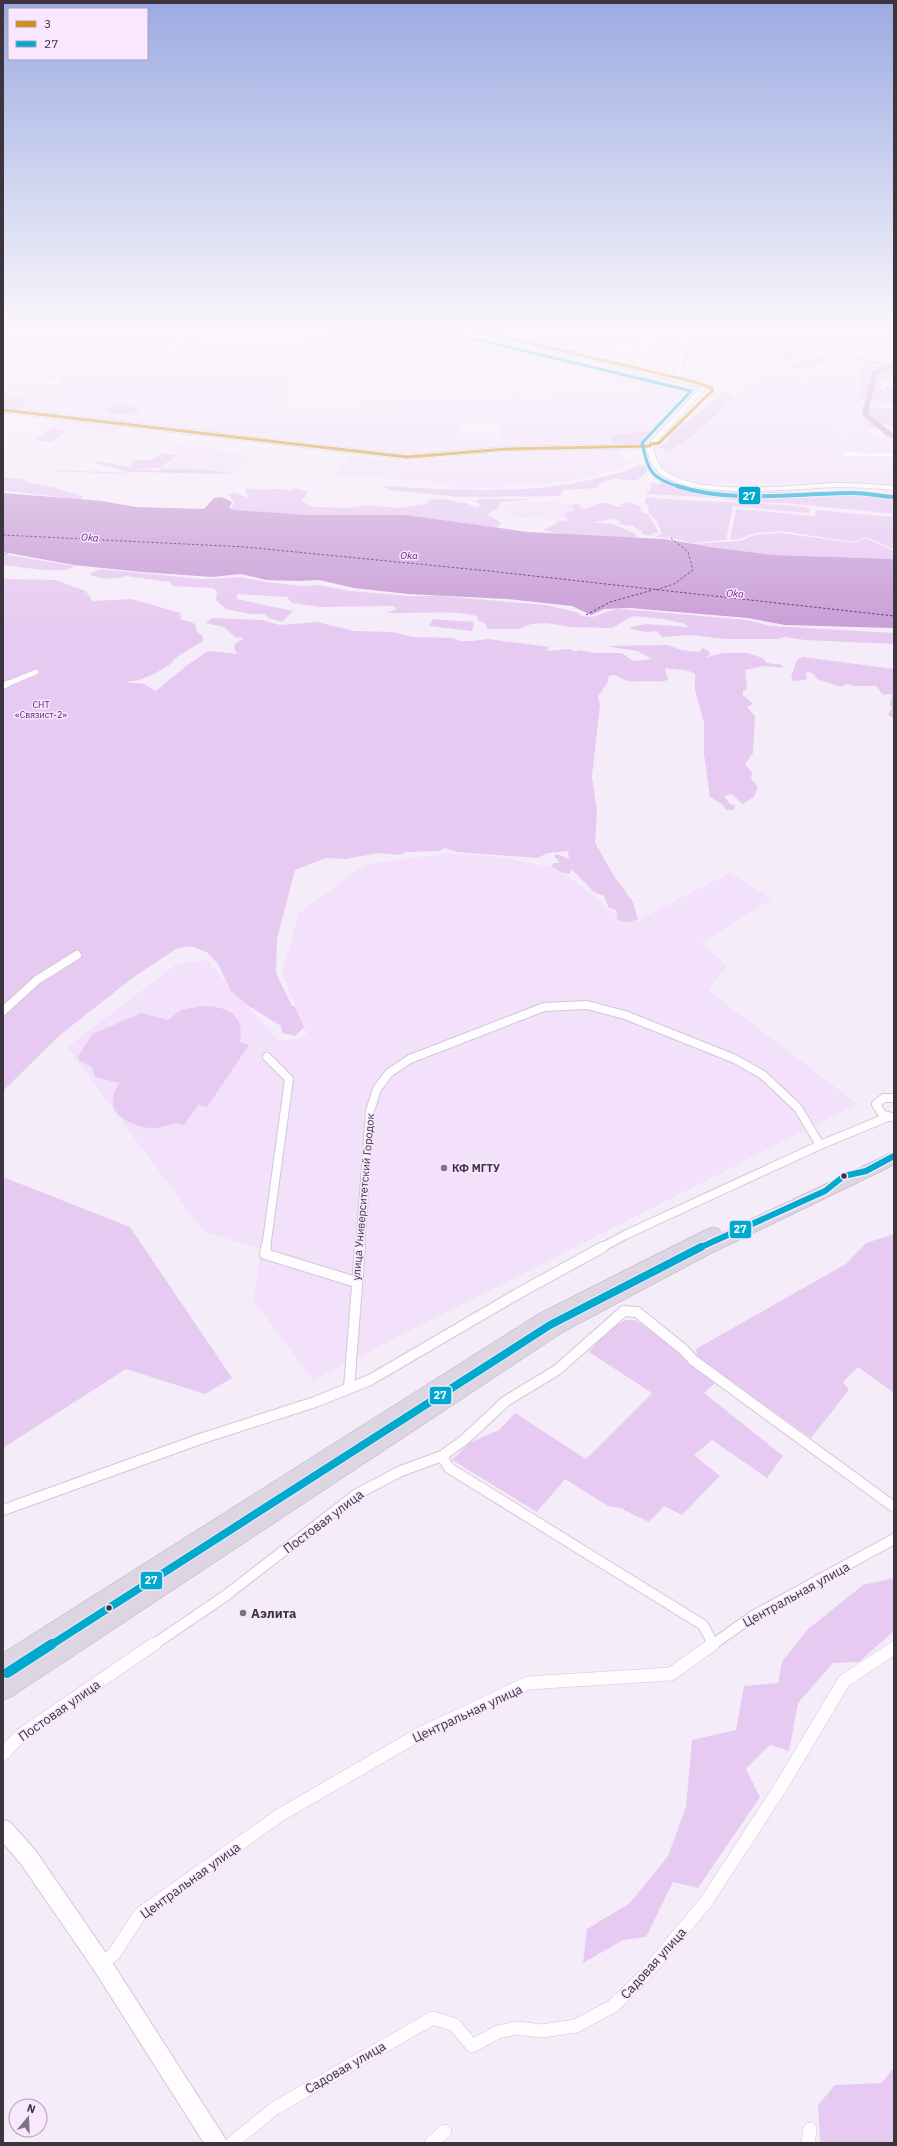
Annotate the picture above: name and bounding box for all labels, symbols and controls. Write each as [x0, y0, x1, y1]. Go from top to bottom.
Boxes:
legend [8, 8, 148, 60]
text: 3 [44, 16, 51, 31]
text: 27 [44, 36, 58, 51]
line badge: 27 [738, 486, 761, 505]
text: 27 [742, 489, 756, 503]
water label: Oka [81, 530, 99, 545]
water label: Oka [400, 549, 418, 562]
water label: Oka [726, 586, 744, 601]
park label: СНТ «Связист-2» [15, 699, 67, 720]
street label: улица Университетский Городок [349, 1113, 377, 1281]
place label: КФ МГТУ [452, 1161, 500, 1175]
marker: КФ МГТУ [439, 1163, 449, 1173]
unlabelled marker [839, 1171, 849, 1181]
line badge: 27 [729, 1220, 752, 1239]
text: 27 [733, 1222, 747, 1236]
line badge: 27 [429, 1386, 452, 1405]
text: 27 [433, 1388, 447, 1402]
street label: Постовая улица [280, 1486, 367, 1557]
street label: Центральная улица [740, 1558, 853, 1631]
line badge: 27 [140, 1571, 163, 1590]
text: 27 [144, 1573, 158, 1587]
unlabelled marker [104, 1603, 114, 1613]
place label: Аэлита [251, 1605, 296, 1622]
marker: Аэлита [238, 1608, 248, 1618]
street label: Постовая улица [15, 1676, 104, 1745]
street label: Центральная улица [409, 1680, 525, 1746]
street label: Центральная улица [137, 1838, 244, 1922]
street label: Садовая улица [617, 1924, 690, 2003]
street label: Садовая улица [302, 2037, 389, 2097]
north arrow [8, 2098, 48, 2138]
text: N [25, 2101, 37, 2116]

